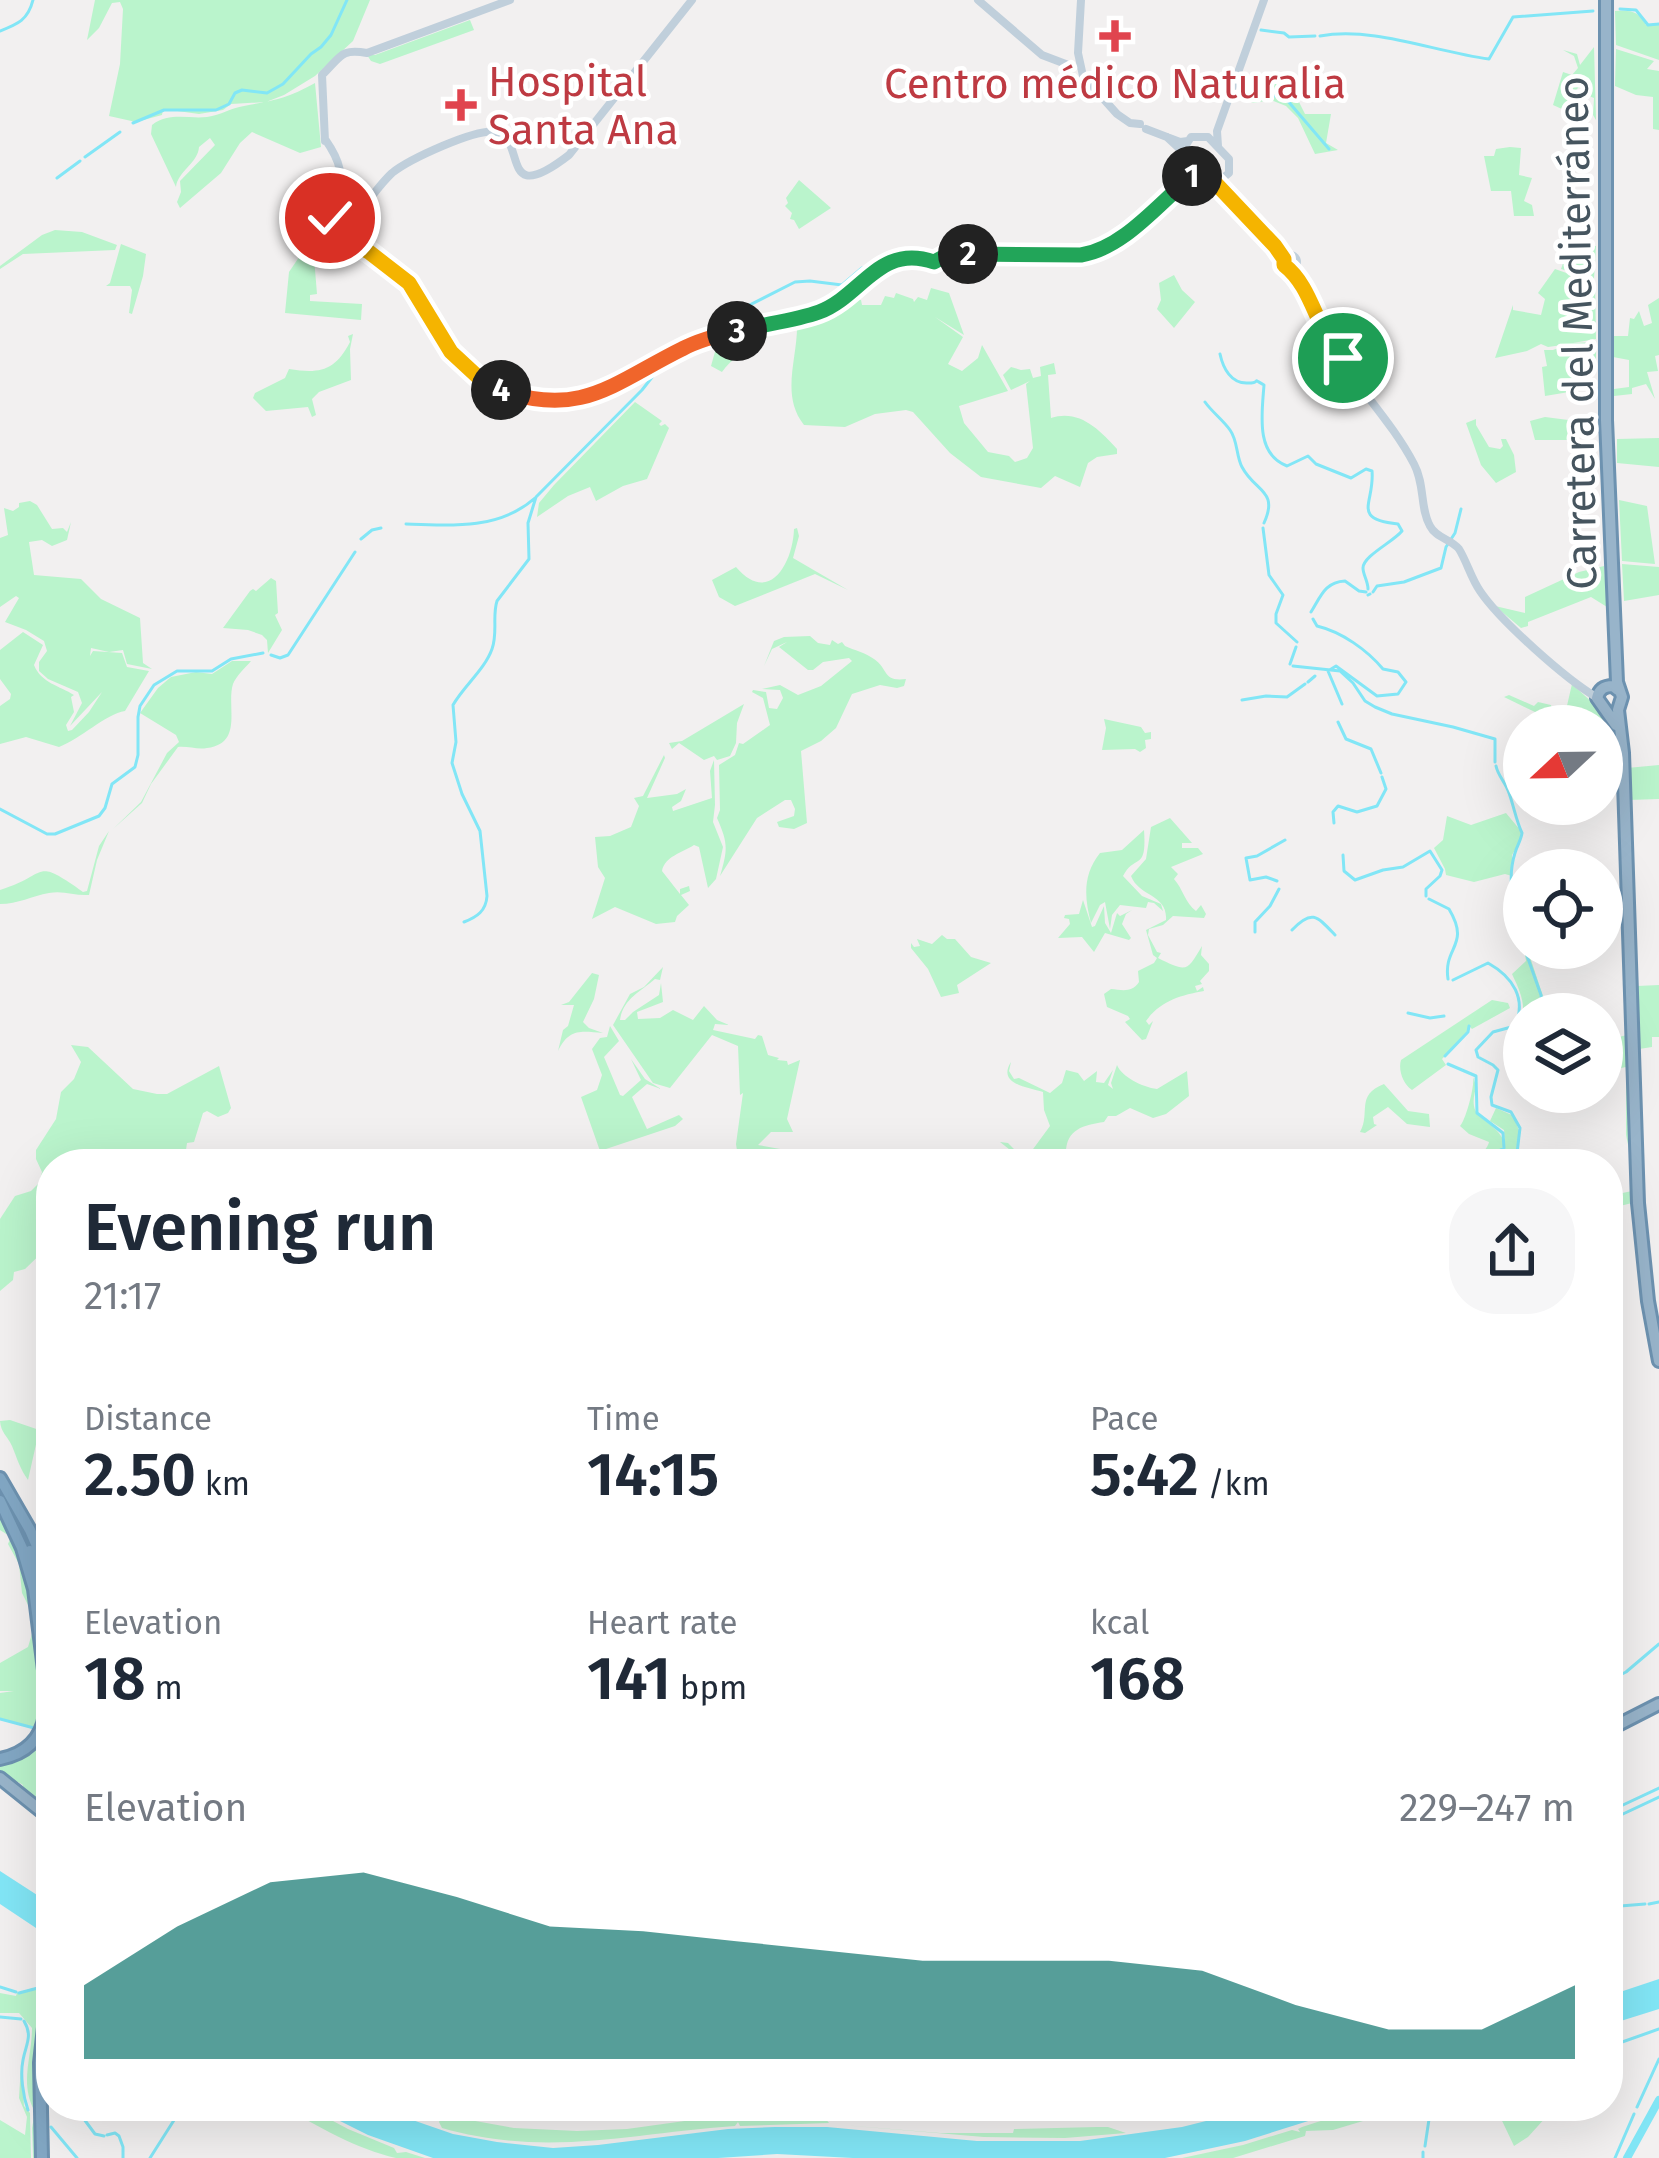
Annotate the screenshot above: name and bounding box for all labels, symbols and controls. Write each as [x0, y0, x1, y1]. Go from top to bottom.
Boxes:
marker: Centro médico Naturalia [1099, 20, 1131, 52]
place label: Hospital Santa Ana [488, 57, 679, 155]
place label: Centro médico Naturalia [884, 59, 1346, 109]
street label: Carretera del Mediterráneo [1549, 76, 1607, 590]
marker: Hospital Santa Ana [445, 89, 477, 121]
pin: 1 [1162, 146, 1222, 206]
text: 1 [1184, 156, 1200, 196]
pin [279, 167, 381, 269]
icon: check [297, 185, 363, 251]
pin: 2 [938, 224, 998, 284]
text: 2 [959, 234, 977, 274]
pin: 3 [707, 301, 767, 361]
pin [1292, 307, 1394, 409]
text: 3 [728, 311, 746, 351]
icon: arrive [1310, 325, 1376, 391]
pin: 4 [471, 360, 531, 420]
text: 4 [492, 370, 510, 410]
north arrow [1503, 705, 1623, 825]
map controls [1503, 705, 1623, 1113]
button: locate [1503, 849, 1623, 969]
button: layers [1503, 993, 1623, 1113]
text: Evening run [84, 1188, 436, 1267]
button: share [1449, 1188, 1575, 1314]
text: 21:17 [84, 1273, 161, 1319]
text: Distance [84, 1399, 212, 1439]
text: Time [587, 1399, 660, 1439]
text: Pace [1090, 1399, 1158, 1439]
text: 2.50 [84, 1439, 196, 1511]
text: 14:15 [587, 1439, 719, 1511]
text: 5:42 [1090, 1439, 1199, 1511]
text: km [196, 1464, 250, 1504]
text: /km [1199, 1464, 1270, 1504]
text: Elevation [84, 1603, 222, 1643]
text: Heart rate [587, 1603, 737, 1643]
text: kcal [1090, 1603, 1149, 1643]
text: 18 [84, 1643, 146, 1715]
text: 141 [587, 1643, 671, 1715]
text: 168 [1090, 1643, 1185, 1715]
text: m [146, 1668, 183, 1708]
text: bpm [671, 1668, 747, 1708]
text: Elevation [84, 1785, 247, 1831]
text: 229–247 m [1399, 1785, 1575, 1831]

